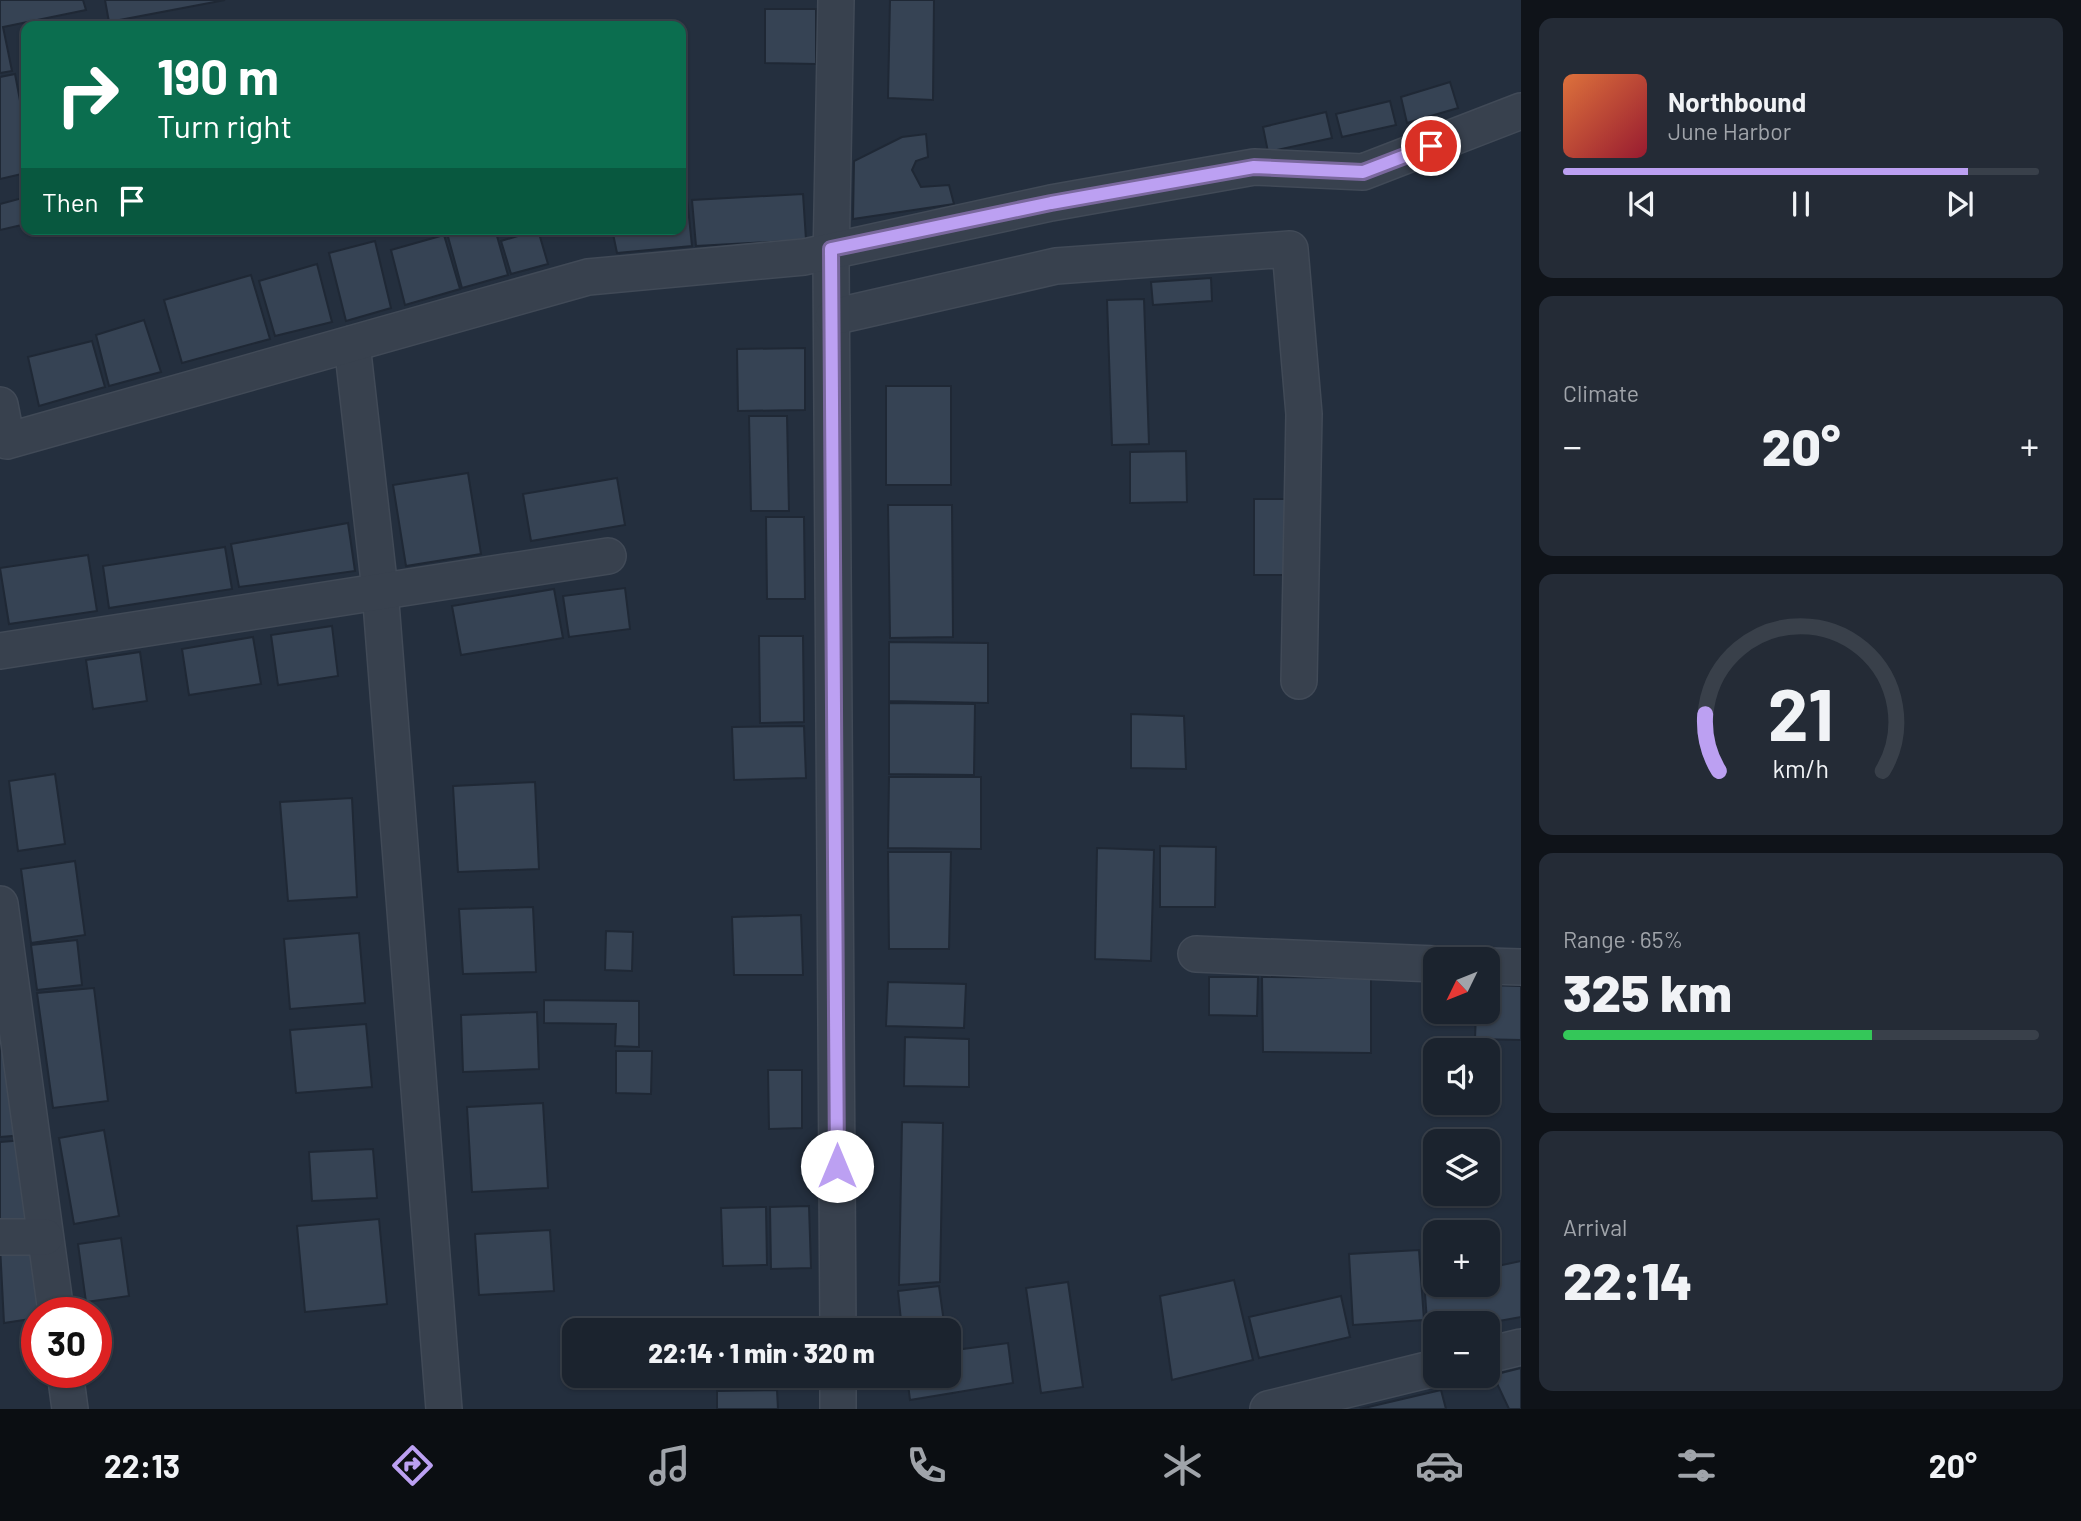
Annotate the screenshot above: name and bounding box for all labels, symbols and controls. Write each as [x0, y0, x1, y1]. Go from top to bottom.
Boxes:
text: 190 m [157, 46, 279, 105]
icon: right [42, 49, 133, 140]
text: Northbound [1668, 86, 1806, 117]
text: Turn right [157, 106, 292, 144]
pin [1401, 116, 1461, 176]
text: June Harbor [1668, 117, 1791, 145]
icon: arrive [1412, 127, 1450, 165]
icon: arrive [113, 182, 151, 220]
icon: previous [1623, 185, 1661, 223]
icon: pause [1782, 185, 1820, 223]
icon: next [1941, 185, 1979, 223]
text: Then [42, 186, 99, 217]
text: Climate [1563, 379, 1639, 407]
text: 20° [1762, 414, 1840, 476]
text: − [1563, 422, 1582, 468]
text: + [2020, 422, 2039, 468]
text: 21 [1768, 668, 1834, 756]
text: km/h [1773, 752, 1829, 782]
text: Range · 65% [1563, 925, 1683, 953]
north arrow [1423, 947, 1500, 1024]
map controls [1423, 947, 1500, 1388]
text: 325 km [1563, 960, 1732, 1022]
button: sound [1423, 1038, 1500, 1115]
position arrow [800, 1129, 874, 1203]
button: layers [1423, 1129, 1500, 1206]
text: Arrival [1563, 1213, 1627, 1241]
button: + [1423, 1220, 1500, 1297]
text: 22:14 [1563, 1248, 1692, 1310]
speed limit sign: 30 [21, 1297, 112, 1388]
button: − [1423, 1311, 1500, 1388]
text: 22:14 · 1 min · 320 m [648, 1337, 875, 1368]
icon: directions [388, 1441, 437, 1490]
icon: music [645, 1441, 694, 1490]
icon: phone [902, 1441, 951, 1490]
icon: climate [1158, 1441, 1207, 1490]
icon: car [1415, 1441, 1464, 1490]
icon: filters [1672, 1441, 1721, 1490]
text: 22:13 [104, 1446, 180, 1484]
text: 20° [1929, 1446, 1977, 1484]

